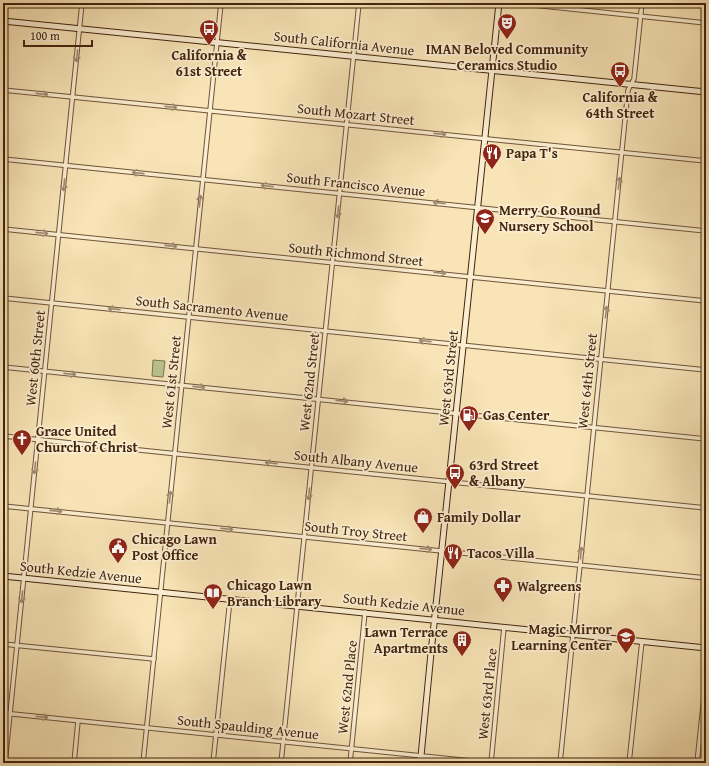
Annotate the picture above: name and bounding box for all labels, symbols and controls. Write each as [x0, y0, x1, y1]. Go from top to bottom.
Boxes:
theatre icon: IMAN Beloved Community Ceramics Studio [496, 12, 518, 40]
bus stop icon: California & 61st Street [198, 18, 220, 46]
scale bar [24, 22, 92, 48]
street label: South California Avenue [273, 26, 416, 60]
text: 100 m [30, 27, 60, 44]
place label: IMAN Beloved Community Ceramics Studio [426, 39, 589, 75]
place label: California & 61st Street [171, 45, 247, 81]
one-way arrow [73, 49, 80, 62]
bus stop icon: California & 64th Street [609, 60, 631, 88]
place label: California & 64th Street [582, 87, 658, 123]
one-way arrow [35, 90, 48, 97]
street label: South Mozart Street [296, 98, 416, 130]
one-way arrow [164, 103, 177, 110]
one-way arrow [433, 130, 446, 138]
restaurant icon: Papa T's [481, 142, 503, 170]
place label: Papa T's [506, 143, 558, 163]
street label: South Francisco Avenue [286, 167, 427, 201]
one-way arrow [132, 169, 145, 176]
one-way arrow [615, 177, 622, 190]
one-way arrow [60, 178, 67, 191]
one-way arrow [261, 182, 274, 190]
one-way arrow [197, 195, 204, 208]
one-way arrow [432, 200, 445, 207]
place label: Merry Go Round Nursery School [499, 200, 601, 236]
one-way arrow [334, 205, 342, 218]
school or university icon: Merry Go Round Nursery School [474, 207, 496, 235]
one-way arrow [35, 229, 48, 237]
street label: South Richmond Street [287, 237, 425, 271]
one-way arrow [164, 242, 177, 250]
one-way arrow [433, 269, 446, 277]
street label: South Sacramento Avenue [135, 290, 290, 326]
one-way arrow [108, 306, 121, 313]
one-way arrow [602, 306, 609, 319]
street label: West 60th Street [20, 309, 50, 407]
street label: West 63rd Street [433, 329, 463, 427]
street label: West 62nd Street [294, 332, 324, 432]
street label: West 64th Street [572, 332, 602, 430]
street label: West 61st Street [156, 334, 186, 430]
one-way arrow [419, 337, 432, 345]
one-way arrow [63, 370, 76, 377]
one-way arrow [192, 383, 205, 391]
one-way arrow [335, 398, 348, 405]
fuel station icon: Gas Center [458, 404, 480, 432]
place label: Gas Center [483, 405, 550, 425]
place label: Grace United Church of Christ [36, 421, 138, 457]
church icon: Grace United Church of Christ [11, 428, 33, 456]
street label: South Albany Avenue [293, 445, 419, 478]
place label: 63rd Street & Albany [469, 455, 540, 491]
one-way arrow [265, 460, 278, 467]
one-way arrow [31, 461, 39, 474]
bus stop icon: 63rd Street & Albany [444, 462, 466, 490]
one-way arrow [305, 487, 313, 500]
one-way arrow [167, 491, 174, 504]
shop icon: Family Dollar [412, 506, 434, 534]
place label: Family Dollar [437, 507, 521, 527]
one-way arrow [49, 508, 62, 515]
street label: South Troy Street [304, 516, 409, 546]
one-way arrow [220, 525, 233, 533]
place label: Chicago Lawn Post Office [132, 529, 217, 565]
public building icon: Chicago Lawn Post Office [107, 536, 129, 564]
restaurant icon: Tacos Villa [442, 542, 464, 570]
place label: Tacos Villa [467, 543, 535, 563]
one-way arrow [419, 545, 432, 553]
one-way arrow [577, 547, 585, 560]
street label: South Kedzie Avenue [19, 556, 143, 588]
place label: Chicago Lawn Branch Library [227, 575, 322, 611]
pharmacy icon: Walgreens [492, 575, 514, 603]
place label: Walgreens [517, 576, 582, 596]
library icon: Chicago Lawn Branch Library [202, 582, 224, 610]
street label: South Kedzie Avenue [342, 588, 466, 620]
one-way arrow [18, 590, 26, 603]
place label: Magic Mirror Learning Center [511, 619, 613, 655]
place label: Lawn Terrace Apartments [364, 622, 448, 658]
school or university icon: Magic Mirror Learning Center [615, 626, 637, 654]
building icon: Lawn Terrace Apartments [451, 629, 473, 657]
street label: West 62nd Place [332, 639, 362, 735]
street label: West 63rd Place [472, 647, 502, 741]
street label: South Spaulding Avenue [176, 710, 320, 744]
one-way arrow [35, 713, 48, 721]

